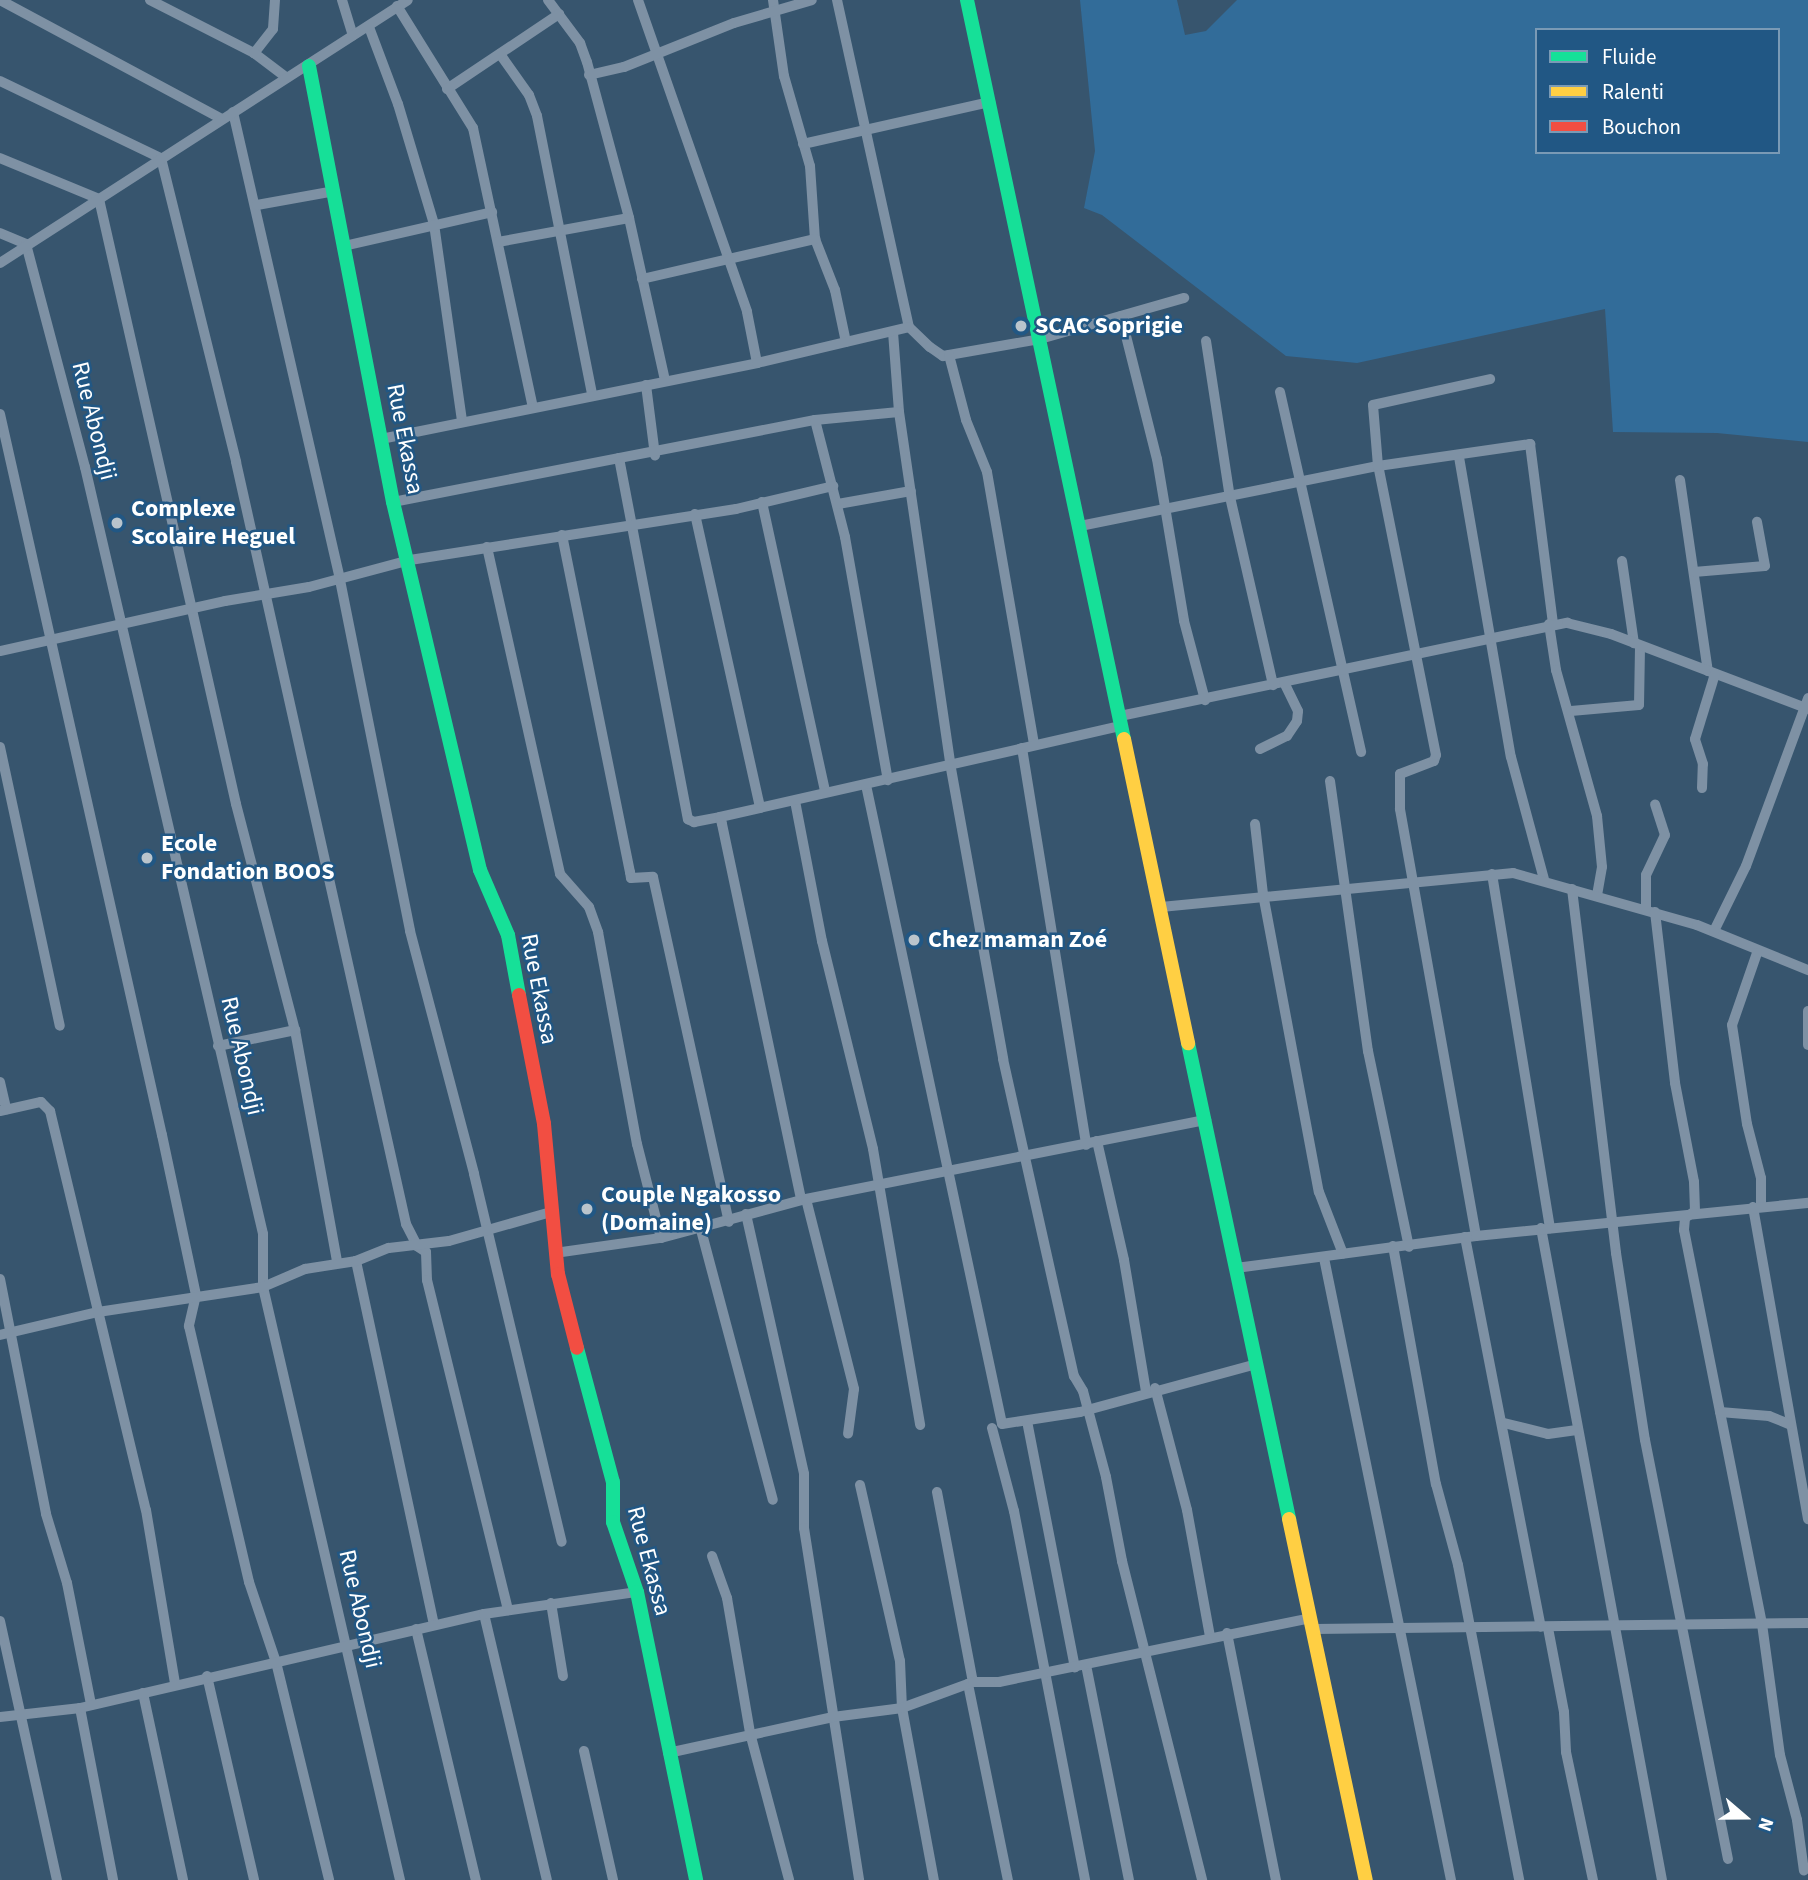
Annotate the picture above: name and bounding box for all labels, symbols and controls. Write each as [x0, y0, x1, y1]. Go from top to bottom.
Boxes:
legend [1535, 28, 1780, 154]
text: Fluide [1602, 42, 1656, 72]
text: Ralenti [1602, 77, 1664, 107]
text: Bouchon [1602, 112, 1681, 142]
place label: SCAC Soprigie [1035, 312, 1183, 340]
marker: SCAC Soprigie [1013, 318, 1029, 334]
street label: Rue Abondji [65, 359, 123, 483]
street label: Rue Ekassa [380, 381, 430, 497]
place label: Complexe Scolaire Heguel [131, 495, 295, 551]
marker: Complexe Scolaire Heguel [109, 515, 125, 531]
place label: Ecole Fondation BOOS [161, 830, 335, 886]
marker: Ecole Fondation BOOS [139, 850, 155, 866]
place label: Chez maman Zoé [928, 926, 1107, 954]
street label: Rue Ekassa [514, 931, 564, 1047]
marker: Chez maman Zoé [906, 932, 922, 948]
street label: Rue Abondji [214, 994, 270, 1118]
place label: Couple Ngakosso (Domaine) [601, 1181, 781, 1237]
marker: Couple Ngakosso (Domaine) [579, 1201, 595, 1217]
street label: Rue Ekassa [621, 1503, 677, 1619]
street label: Rue Abondji [332, 1547, 388, 1671]
north arrow [1710, 1782, 1780, 1852]
text: N [1750, 1814, 1780, 1835]

